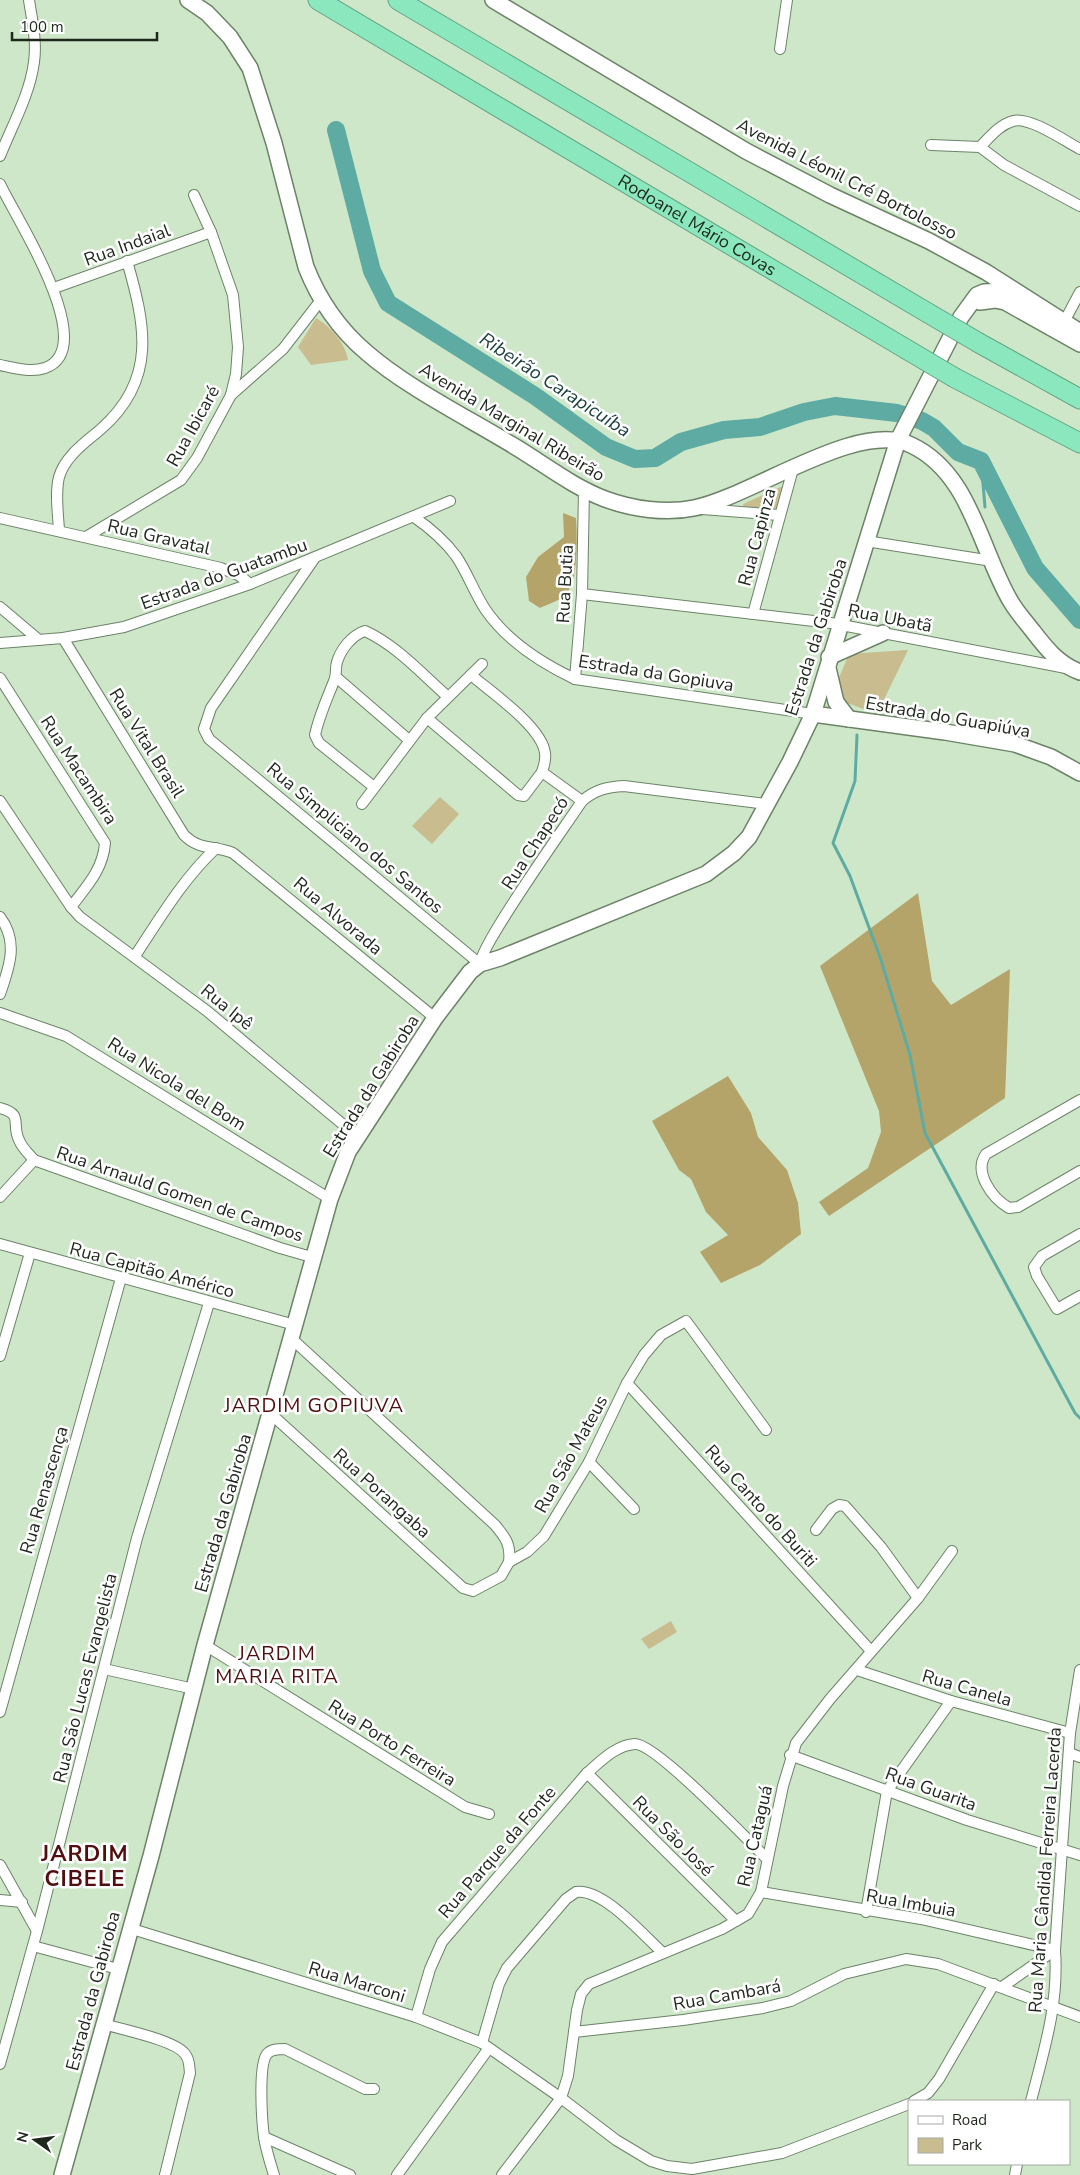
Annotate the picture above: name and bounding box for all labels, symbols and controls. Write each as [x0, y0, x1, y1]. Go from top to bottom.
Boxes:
scale bar [12, 10, 158, 42]
text: 100 m [20, 17, 64, 37]
street label: Avenida Léonil Cré Bortolosso [733, 113, 961, 245]
street label: Rodoanel Mário Covas [613, 169, 781, 282]
street label: Rua Indaial [81, 218, 174, 272]
water label: Ribeirão Carapicuíba [475, 326, 635, 444]
street label: Avenida Marginal Ribeirão [415, 357, 609, 487]
street label: Rua Ibicaré [161, 381, 225, 471]
street label: Rua Capinza [732, 485, 782, 589]
street label: Rua Gravatal [105, 513, 213, 561]
street label: Estrada do Guatambu [137, 533, 311, 615]
street label: Rua Butia [551, 544, 579, 624]
street label: Estrada da Gabiroba [779, 555, 853, 719]
street label: Rua Ubatã [846, 598, 934, 638]
street label: Estrada da Gopiuva [577, 649, 735, 697]
street label: Rua Vital Brasil [104, 684, 191, 803]
street label: Estrada do Guapiúva [864, 691, 1032, 743]
street label: Rua Macambira [35, 711, 123, 829]
street label: Rua Simpliciano dos Santos [262, 757, 448, 919]
street label: Rua Chapecó [496, 792, 574, 894]
street label: Rua Alvorada [288, 872, 388, 960]
street label: Rua Ipê [196, 978, 258, 1036]
street label: Estrada da Gabiroba [317, 1010, 425, 1162]
street label: Rua Nicola del Bom [103, 1032, 251, 1136]
street label: Rua Arnauld Gomen de Campos [53, 1140, 307, 1248]
street label: Rua Capitão Américo [67, 1236, 237, 1304]
street label: Rua São Mateus [529, 1391, 613, 1517]
district label: JARDIM GOPIUVA [223, 1392, 404, 1419]
street label: Rua Renascença [14, 1423, 74, 1557]
street label: Estrada da Gabiroba [189, 1431, 257, 1595]
street label: Rua Canto do Buriti [699, 1440, 823, 1572]
street label: Rua Porangaba [328, 1443, 436, 1543]
street label: Rua São Lucas Evangelista [47, 1571, 123, 1785]
district label: JARDIM MARIA RITA [215, 1640, 339, 1690]
street label: Rua Canela [919, 1664, 1015, 1712]
street label: Rua Porto Ferreira [323, 1694, 461, 1792]
street label: Rua Maria Cândida Ferreira Lacerda [1023, 1726, 1067, 2014]
street label: Rua Guarita [882, 1761, 980, 1817]
street label: Rua Parque da Fonte [433, 1781, 561, 1923]
street label: Rua Cataguá [732, 1783, 778, 1889]
street label: Rua São José [627, 1790, 719, 1882]
district label: JARDIM CIBELE [40, 1839, 129, 1894]
street label: Rua Imbuia [864, 1883, 958, 1923]
street label: Estrada da Gabiroba [60, 1909, 126, 2073]
street label: Rua Marconi [306, 1956, 408, 2008]
street label: Rua Cambará [671, 1974, 783, 2016]
legend [908, 2100, 1070, 2165]
text: Road [952, 2110, 987, 2130]
north arrow [10, 2115, 60, 2165]
text: N [12, 2130, 33, 2144]
text: Park [952, 2135, 982, 2155]

